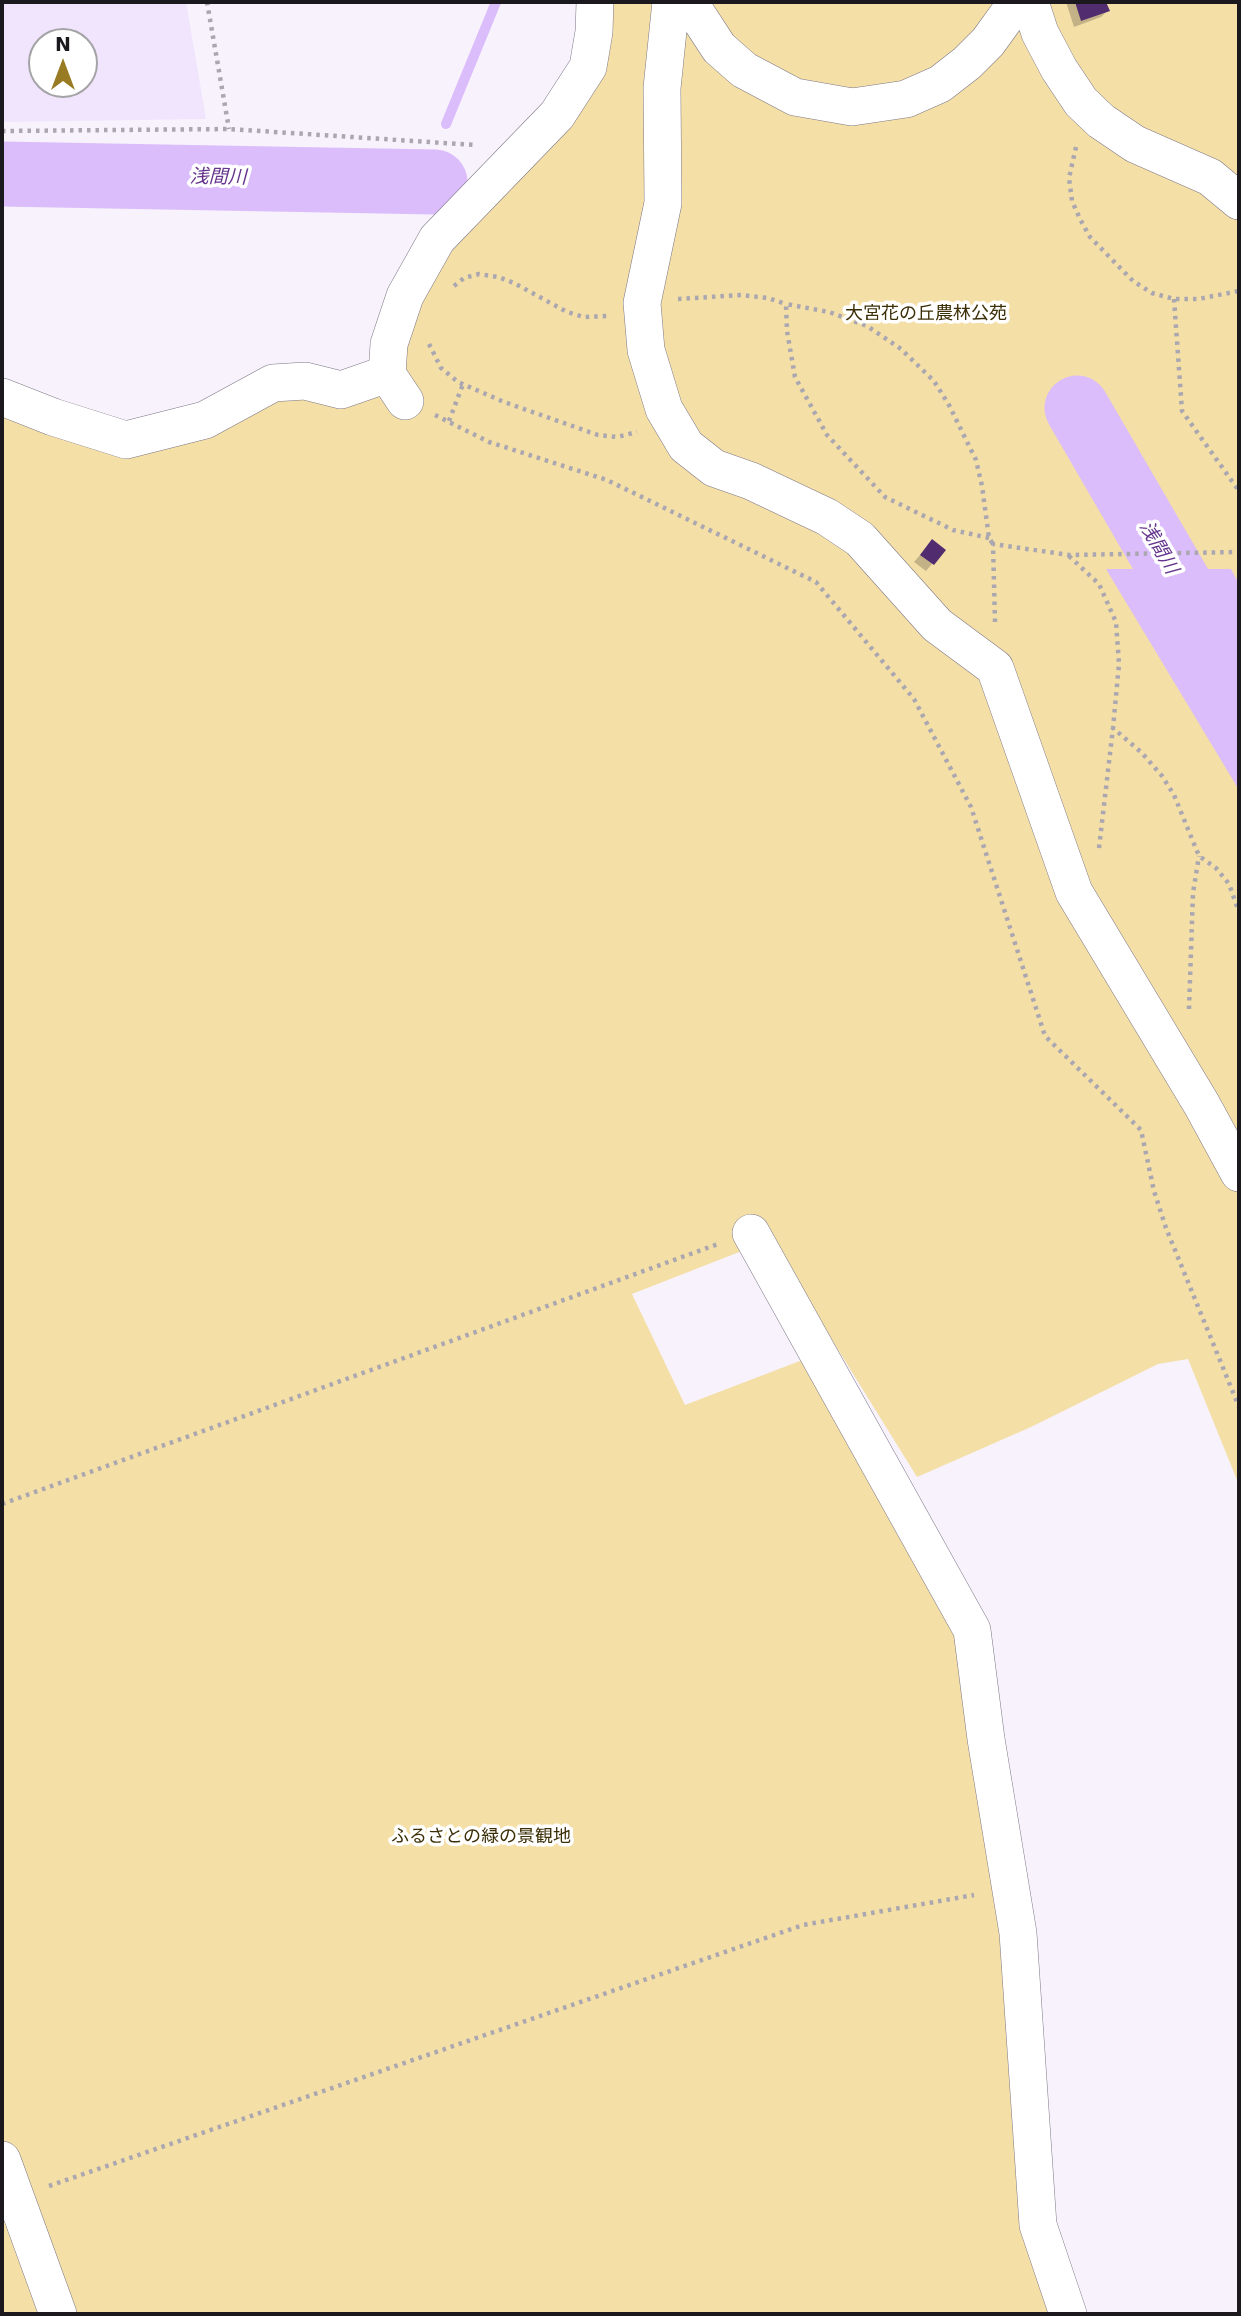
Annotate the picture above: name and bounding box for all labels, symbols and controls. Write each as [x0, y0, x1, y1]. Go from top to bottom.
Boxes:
north arrow [28, 28, 98, 98]
text: N [55, 33, 71, 55]
water label: 浅間川 [189, 166, 247, 190]
park label: 大宮花の丘農林公苑 [845, 303, 1007, 325]
water label: 浅間川 [1134, 518, 1182, 578]
park label: ふるさとの緑の景観地 [391, 1826, 571, 1848]

